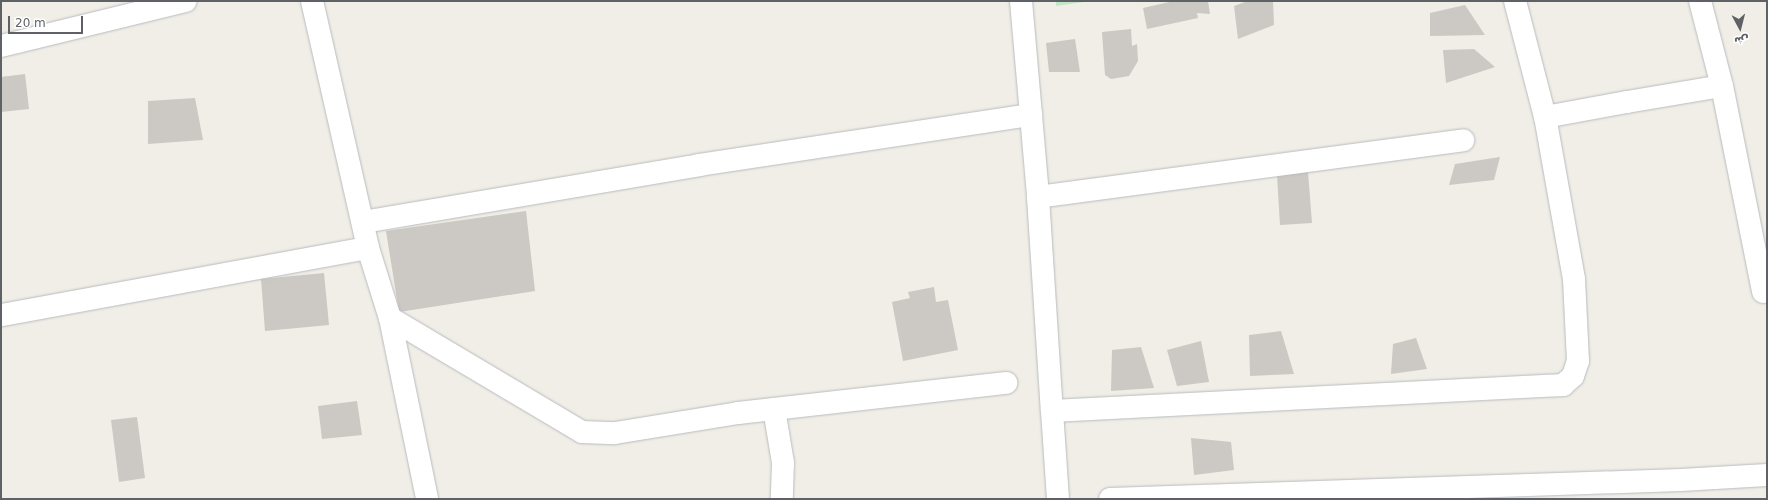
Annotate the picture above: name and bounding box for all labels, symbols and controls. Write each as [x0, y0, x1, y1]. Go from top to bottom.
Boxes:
scale bar [10, 8, 85, 34]
north arrow [1720, 8, 1760, 48]
text: 20 m [15, 16, 46, 30]
text: ش [1733, 33, 1750, 48]

